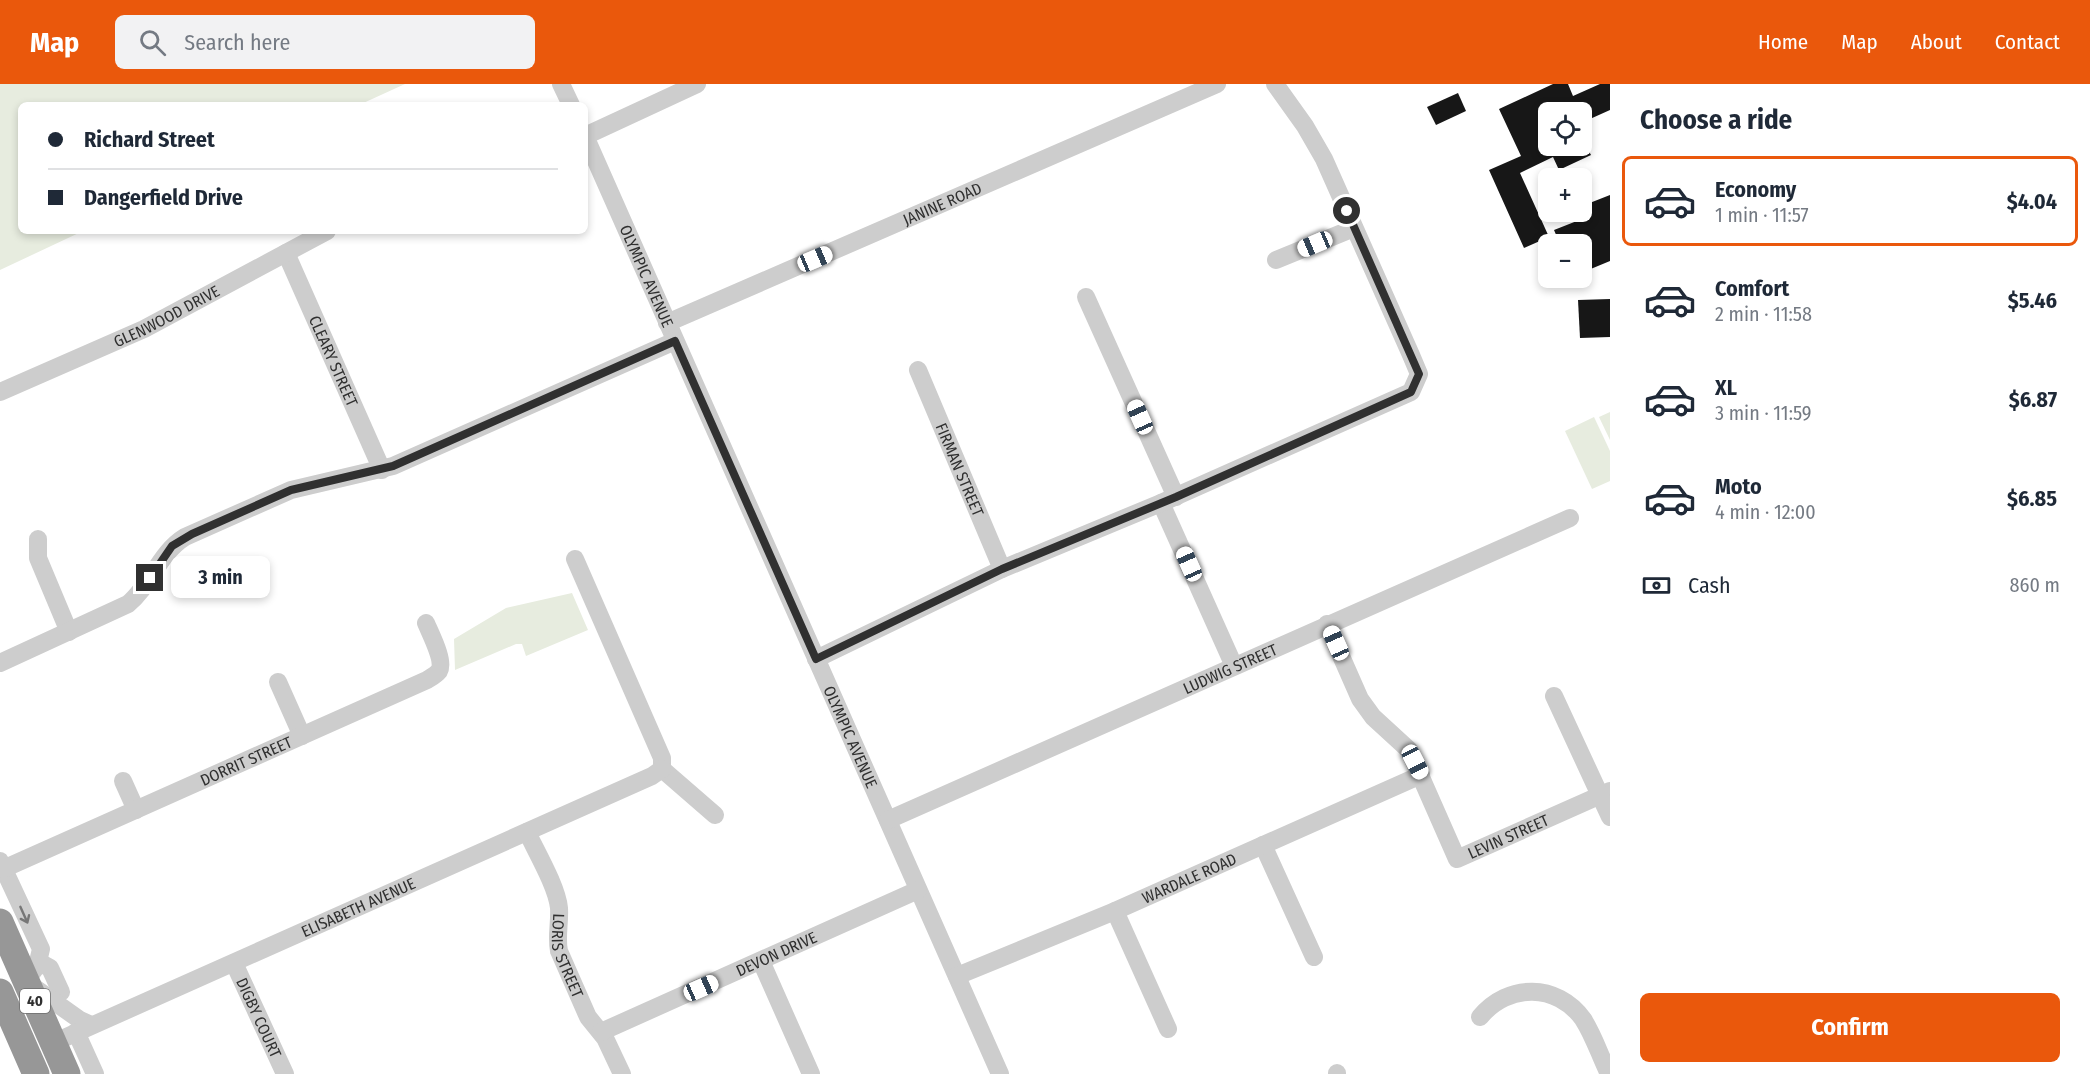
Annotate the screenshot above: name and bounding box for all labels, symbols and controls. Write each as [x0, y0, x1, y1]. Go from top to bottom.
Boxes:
search box [115, 15, 535, 69]
text: Map [30, 26, 79, 59]
icon: search [136, 26, 169, 59]
text: Search here [184, 29, 290, 56]
text: Home [1758, 29, 1808, 55]
text: Map [1841, 29, 1878, 55]
text: About [1911, 29, 1962, 55]
text: Contact [1995, 29, 2060, 55]
map controls [1538, 102, 1592, 288]
button: locate [1538, 102, 1592, 156]
text: Choose a ride [1640, 104, 1792, 136]
text: Richard Street [84, 126, 215, 153]
button: + [1538, 168, 1592, 222]
icon: car [1643, 174, 1697, 228]
text: Economy [1715, 176, 1796, 203]
street label: JANINE ROAD [900, 178, 984, 229]
text: Dangerfield Drive [84, 184, 243, 211]
text: $4.04 [2007, 188, 2057, 215]
route start [1333, 197, 1360, 224]
text: 1 min · 11:57 [1715, 203, 1809, 227]
street label: OLYMPIC AVENUE [616, 222, 678, 330]
car [1295, 229, 1335, 259]
button: − [1538, 234, 1592, 288]
car [795, 244, 835, 274]
icon: car [1643, 273, 1697, 327]
text: Comfort [1715, 275, 1789, 302]
street label: GLENWOOD DRIVE [110, 281, 223, 351]
text: $5.46 [2008, 287, 2057, 314]
text: 2 min · 11:58 [1715, 302, 1812, 326]
street label: CLEARY STREET [305, 313, 362, 410]
icon: car [1643, 372, 1697, 426]
text: XL [1715, 374, 1737, 401]
text: $6.87 [2009, 386, 2057, 413]
car [1124, 397, 1156, 437]
text: 3 min · 11:59 [1715, 401, 1812, 425]
street label: FIRMAN STREET [932, 420, 988, 520]
icon: car [1643, 471, 1697, 525]
text: Moto [1715, 473, 1762, 500]
text: $6.85 [2007, 485, 2057, 512]
text: 4 min · 12:00 [1715, 500, 1816, 524]
car [1173, 544, 1205, 584]
callout: 3 min [171, 557, 270, 599]
route end [136, 564, 163, 591]
text: 3 min [198, 565, 243, 589]
icon: cash [1640, 569, 1673, 602]
text: Cash [1688, 572, 1731, 599]
text: 860 m [2010, 573, 2060, 597]
car [1320, 623, 1352, 663]
street label: LUDWIG STREET [1180, 639, 1280, 698]
street label: OLYMPIC AVENUE [820, 683, 882, 791]
street label: DORRIT STREET [197, 732, 295, 789]
car [1399, 742, 1431, 782]
street label: LEVIN STREET [1465, 810, 1552, 863]
street label: WARDALE ROAD [1139, 849, 1239, 907]
street label: ELISABETH AVENUE [298, 873, 418, 941]
one-way arrow [18, 905, 30, 923]
street label: LORIS STREET [548, 913, 588, 1001]
street label: DEVON DRIVE [733, 927, 820, 980]
car [681, 972, 721, 1004]
street label: DIGBY COURT [232, 975, 286, 1061]
road number: 40 [20, 989, 50, 1013]
button: Confirm [1640, 993, 2060, 1062]

